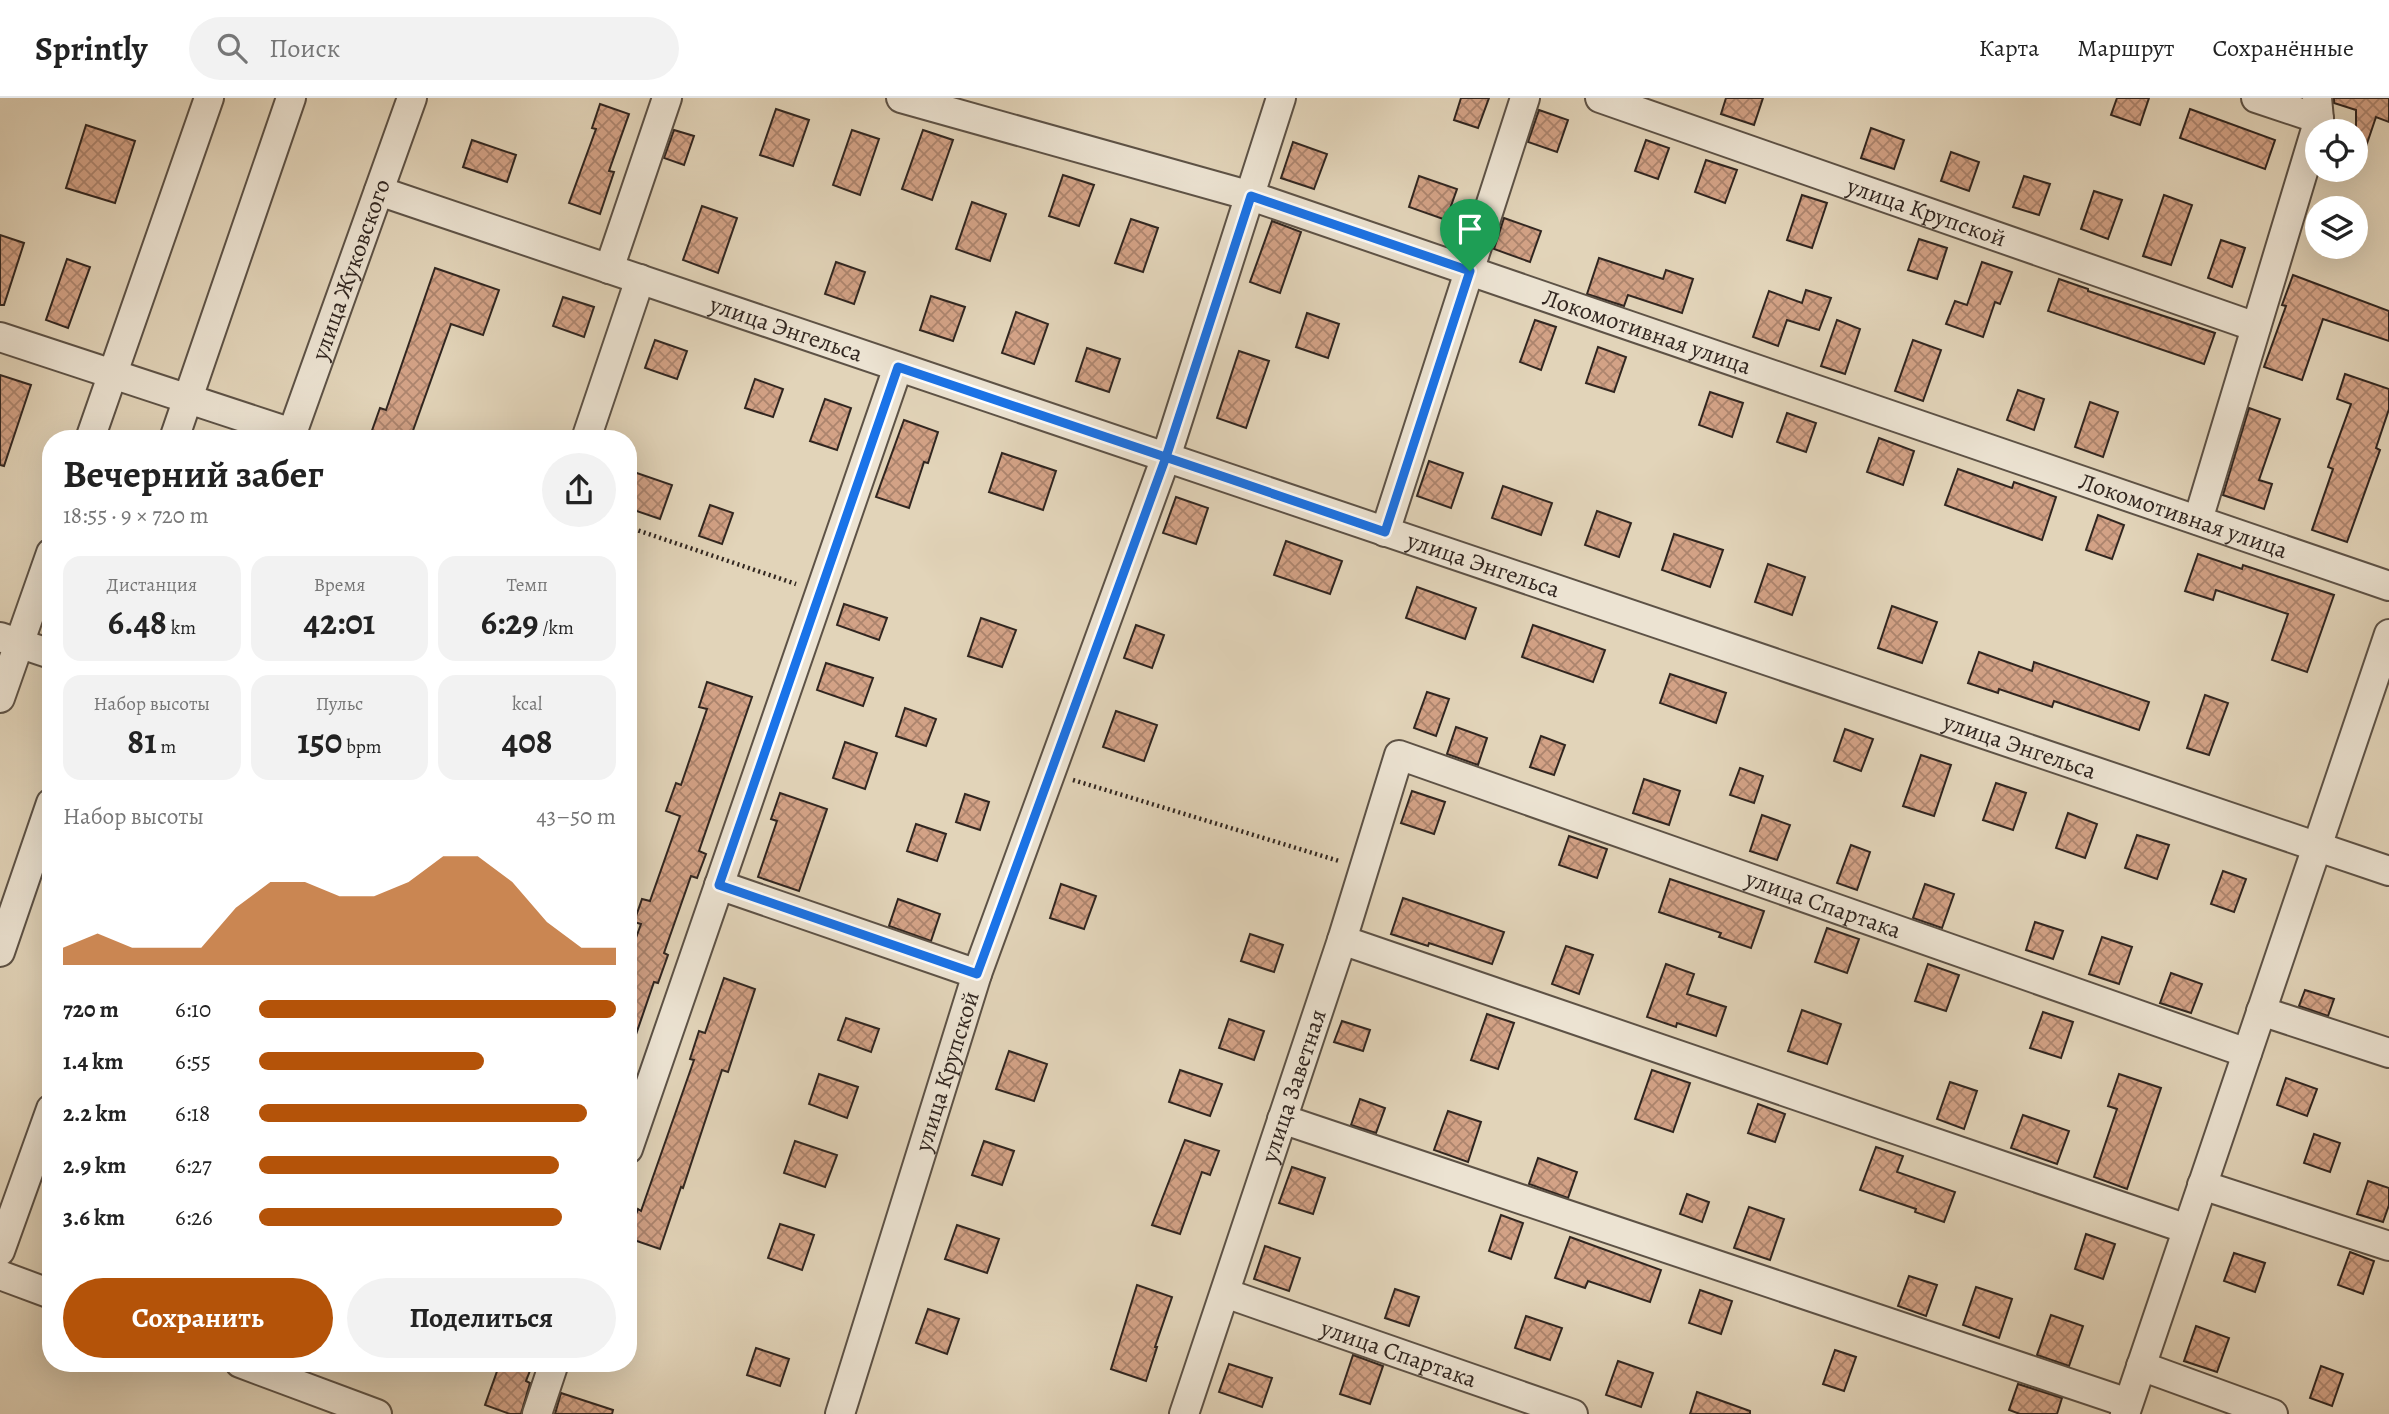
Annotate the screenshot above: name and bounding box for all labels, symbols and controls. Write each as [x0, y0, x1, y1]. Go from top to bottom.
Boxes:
search box [189, 17, 679, 80]
text: Sprintly [35, 26, 147, 71]
icon: search [213, 29, 251, 67]
text: Поиск [269, 31, 340, 66]
text: Карта [1979, 32, 2039, 64]
text: Маршрут [2077, 32, 2175, 64]
text: Сохранённые [2213, 32, 2354, 64]
map controls [2305, 119, 2368, 259]
button: locate [2305, 119, 2368, 182]
street label: улица Крупской [1842, 169, 2010, 255]
street label: улица Жуковского [303, 174, 398, 366]
button: layers [2305, 196, 2368, 259]
pin [1440, 199, 1500, 271]
icon: arrive [1451, 210, 1489, 248]
street label: Локомотивная улица [1538, 281, 1756, 382]
street label: улица Энгельса [705, 288, 867, 370]
text: Вечерний забег [63, 448, 324, 500]
button: share [542, 453, 616, 527]
street label: Локомотивная улица [2075, 465, 2292, 566]
text: 18:55 · 9 × 720 m [63, 500, 209, 531]
street label: улица Энгельса [1402, 524, 1564, 605]
text: Дистанция [107, 572, 197, 598]
text: Время [314, 572, 365, 598]
text: Темп [506, 572, 548, 598]
text: 6.48 [108, 598, 167, 646]
text: 42:01 [304, 598, 375, 646]
text: 6:29 [481, 598, 538, 646]
text: km [167, 615, 196, 641]
text: /km [538, 615, 574, 641]
text: Набор высоты [94, 691, 210, 717]
text: Пульс [316, 691, 363, 717]
text: kcal [512, 691, 542, 717]
street label: улица Энгельса [1938, 705, 2100, 787]
text: 81 [127, 717, 157, 765]
text: 150 [297, 717, 342, 765]
text: 408 [502, 717, 553, 765]
text: m [157, 734, 176, 760]
text: bpm [342, 734, 382, 760]
text: Набор высоты [63, 801, 204, 832]
text: 43–50 m [536, 801, 616, 832]
street label: улица Спартака [1740, 862, 1905, 946]
street label: улица Крупской [906, 987, 987, 1156]
text: 720 m [63, 994, 119, 1025]
text: 6:10 [175, 994, 211, 1025]
street label: улица Заветная [1253, 1005, 1334, 1167]
text: 1.4 km [63, 1046, 124, 1077]
text: 6:55 [175, 1046, 211, 1077]
text: 2.2 km [63, 1098, 127, 1129]
text: 6:18 [175, 1098, 210, 1129]
text: 2.9 km [63, 1150, 126, 1181]
text: 6:27 [175, 1150, 212, 1181]
text: 3.6 km [63, 1202, 125, 1233]
text: 6:26 [175, 1202, 213, 1233]
button: Сохранить [63, 1278, 333, 1358]
button: Поделиться [347, 1278, 616, 1358]
street label: улица Спартака [1316, 1311, 1481, 1395]

